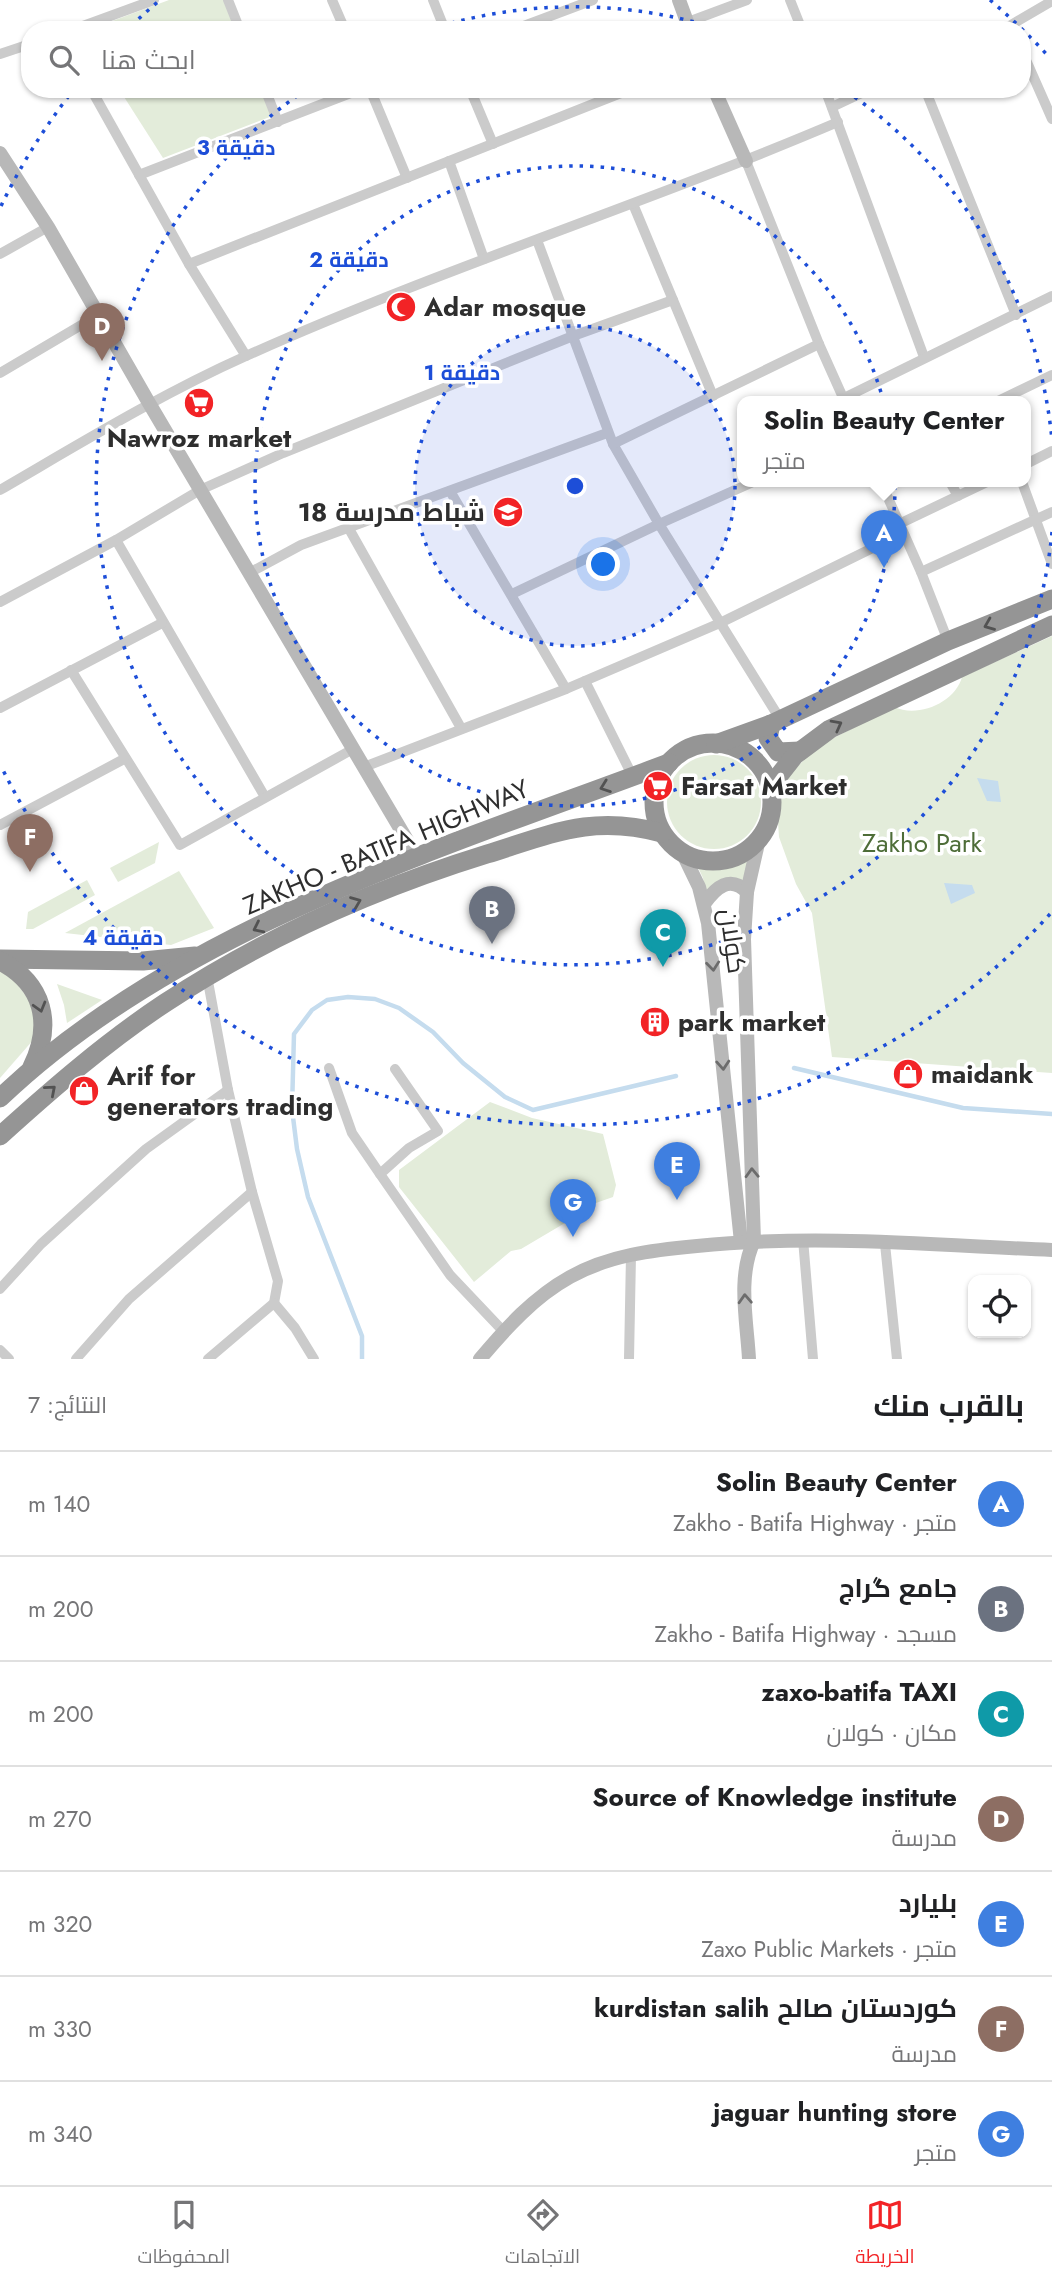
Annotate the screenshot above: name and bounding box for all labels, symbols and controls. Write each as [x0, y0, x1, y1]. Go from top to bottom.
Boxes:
search box [21, 21, 1031, 98]
icon: search [45, 41, 83, 79]
text: ابحث هنا [101, 41, 196, 79]
text: 3 دقيقة [197, 133, 275, 163]
text: 2 دقيقة [309, 245, 389, 275]
place label: Adar mosque [423, 288, 586, 326]
mosque icon: Adar mosque [384, 290, 418, 324]
pin: D [79, 303, 125, 361]
text: 1 دقيقة [424, 358, 500, 388]
supermarket icon: Nawroz market [182, 386, 216, 420]
popup [737, 396, 1031, 487]
text: Solin Beauty Center [763, 401, 1005, 439]
place label: Nawroz market [107, 419, 292, 457]
text: متجر [763, 444, 806, 478]
centre of rings [563, 474, 587, 498]
place label: 18 شباط مدرسة [298, 493, 485, 531]
school or university icon: 18 شباط مدرسة [491, 495, 525, 529]
pin: A [861, 510, 907, 568]
your location [586, 547, 620, 581]
one-way arrow [983, 617, 996, 631]
one-way arrow [830, 720, 842, 733]
place label: Farsat Market [681, 767, 848, 805]
supermarket icon: Farsat Market [641, 769, 675, 803]
street label: ZAKHO - BATIFA HIGHWAY [239, 773, 533, 921]
one-way arrow [599, 779, 611, 793]
pin: F [7, 814, 53, 872]
park label: Zakho Park [862, 824, 983, 862]
pin: B [469, 886, 515, 944]
one-way arrow [349, 896, 361, 910]
street label: كولان [710, 906, 756, 976]
pin: C [640, 909, 686, 967]
one-way arrow [253, 919, 265, 933]
text: 4 دقيقة [83, 923, 163, 953]
one-way arrow [705, 960, 720, 971]
one-way arrow [31, 1000, 46, 1012]
place label: park market [678, 1003, 826, 1041]
building icon: park market [638, 1005, 672, 1039]
place label: maidank [931, 1055, 1034, 1093]
place label: Arif for generators trading [106, 1057, 333, 1125]
shop icon: maidank [891, 1057, 925, 1091]
one-way arrow [715, 1060, 730, 1071]
shop icon: Arif for generators trading [67, 1074, 101, 1108]
one-way arrow [43, 1086, 56, 1098]
pin: E [654, 1142, 700, 1200]
one-way arrow [744, 1167, 759, 1178]
pin: G [550, 1179, 596, 1237]
map controls [968, 1275, 1031, 1338]
button: locate [968, 1275, 1031, 1338]
one-way arrow [738, 1293, 753, 1304]
text: بالقرب منك [873, 1384, 1024, 1427]
text: النتائج: 7 [28, 1388, 107, 1422]
text: Solin Beauty Center [716, 1463, 957, 1501]
text: 140 m [28, 1487, 90, 1521]
text: A [993, 1487, 1009, 1521]
text: متجر · Zakho - Batifa Highway [673, 1506, 957, 1540]
text: جامع گراج [839, 1569, 957, 1607]
text: 200 m [28, 1592, 94, 1626]
text: B [993, 1592, 1009, 1626]
text: مسجد · Zakho - Batifa Highway [654, 1617, 957, 1651]
text: zaxo-batifa TAXI [761, 1673, 957, 1711]
text: 200 m [28, 1697, 94, 1731]
text: C [993, 1697, 1009, 1731]
text: مكان · كولان [826, 1716, 957, 1750]
text: Source of Knowledge institute [592, 1778, 957, 1816]
text: 270 m [28, 1802, 92, 1836]
text: D [993, 1802, 1009, 1836]
text: مدرسة [892, 1821, 957, 1855]
text: بليارد [899, 1884, 957, 1922]
text: 320 m [28, 1907, 92, 1941]
text: E [994, 1907, 1008, 1941]
text: متجر · Zaxo Public Markets [701, 1932, 957, 1966]
text: كوردستان صالح kurdistan salih [594, 1989, 957, 2027]
text: 330 m [28, 2012, 92, 2046]
text: F [995, 2012, 1007, 2046]
text: مدرسة [892, 2037, 957, 2071]
text: jaguar hunting store [713, 2093, 957, 2131]
text: 340 m [28, 2117, 93, 2151]
text: G [992, 2117, 1010, 2151]
text: متجر [915, 2136, 957, 2170]
tab: المحفوظات [138, 2196, 230, 2274]
tab: الاتجاهات [505, 2196, 580, 2274]
tab: الخريطة [855, 2196, 915, 2274]

